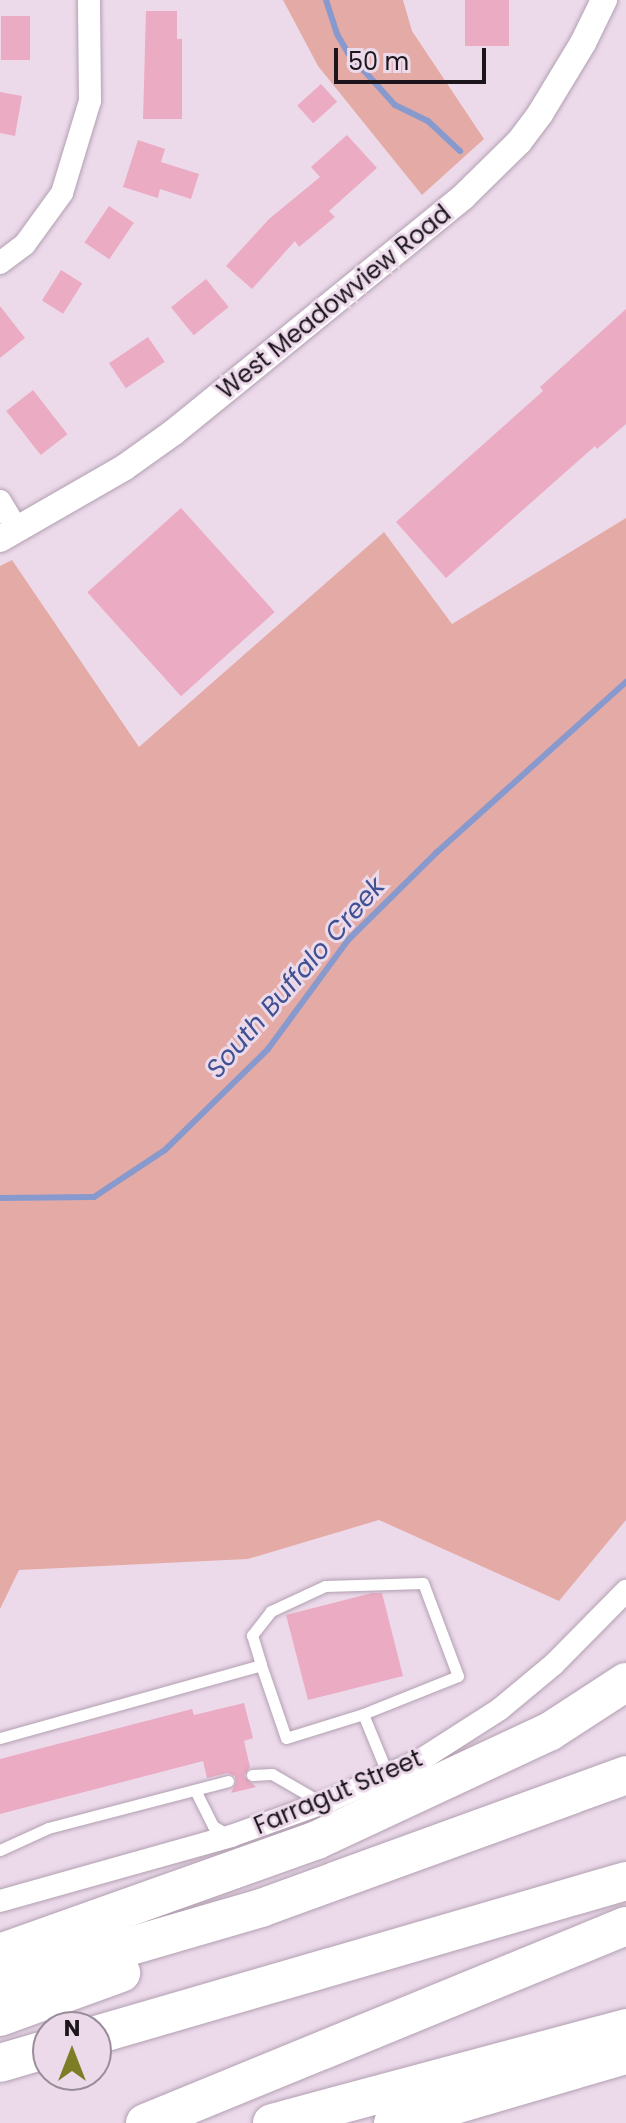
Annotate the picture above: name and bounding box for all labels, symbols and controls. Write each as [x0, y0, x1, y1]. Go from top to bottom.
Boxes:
scale bar [338, 32, 490, 82]
text: 50 m [348, 45, 409, 78]
street label: West Meadowview Road [212, 199, 456, 405]
water label: South Buffalo Creek [200, 871, 392, 1085]
street label: Farragut Street [250, 1744, 426, 1840]
north arrow [32, 2011, 112, 2091]
text: N [64, 2013, 80, 2044]

